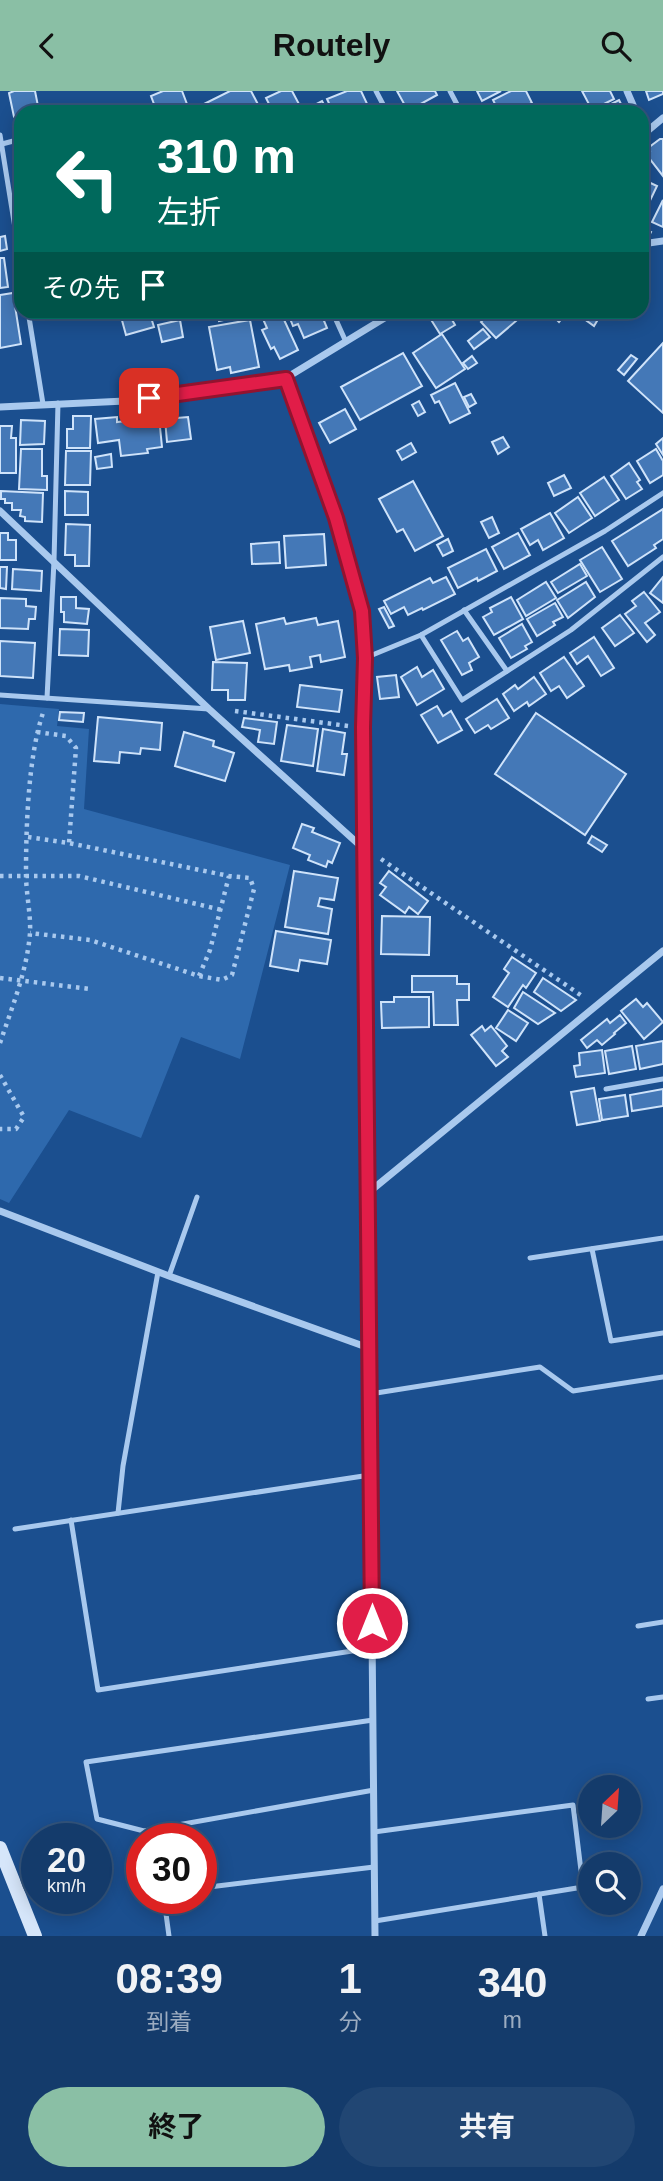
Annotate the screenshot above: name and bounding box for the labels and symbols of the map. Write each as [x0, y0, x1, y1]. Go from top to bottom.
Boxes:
pin [119, 368, 179, 428]
position arrow [335, 1586, 409, 1660]
north arrow [578, 1775, 640, 1837]
speed limit sign: 30 [126, 1823, 217, 1914]

